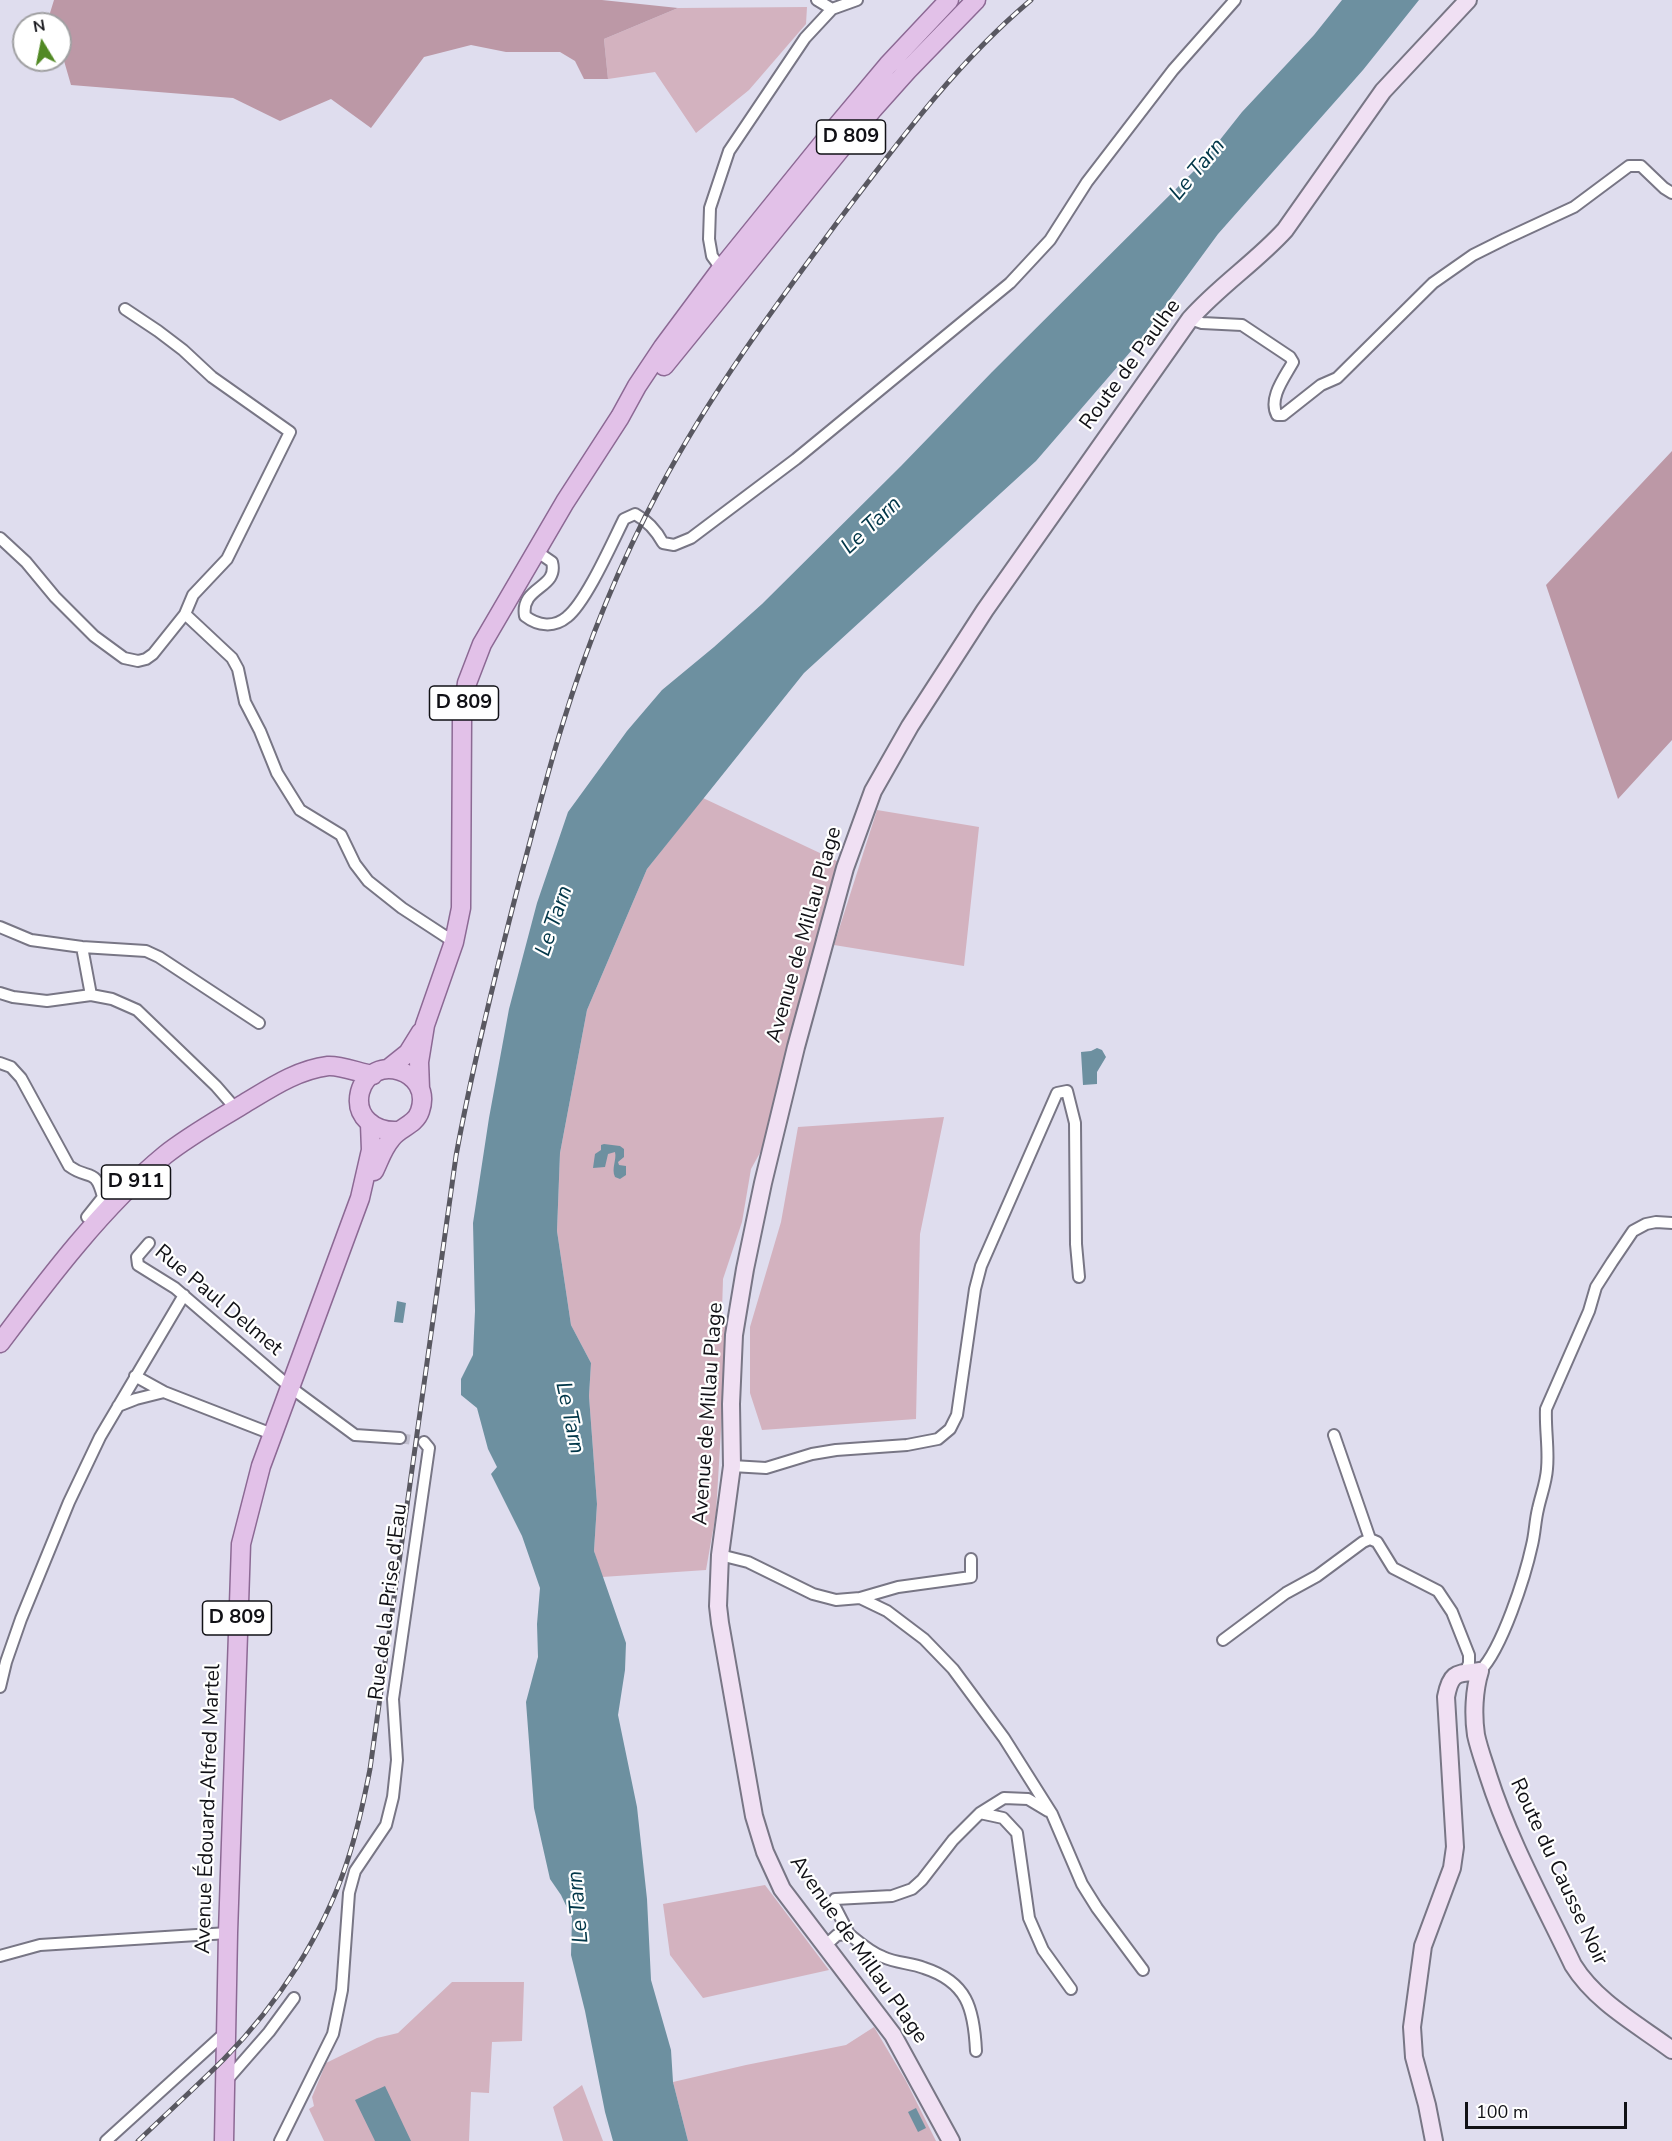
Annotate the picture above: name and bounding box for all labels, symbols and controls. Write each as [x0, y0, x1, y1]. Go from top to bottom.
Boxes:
north arrow [12, 12, 72, 72]
text: N [31, 14, 47, 38]
road number: D 809 [816, 120, 886, 154]
water label: Le Tarn [1164, 134, 1232, 206]
street label: Route de Paulhe [1075, 295, 1187, 435]
water label: Le Tarn [836, 492, 908, 560]
road number: D 809 [430, 686, 498, 720]
street label: Avenue de Millau Plage [762, 824, 848, 1046]
water label: Le Tarn [531, 882, 579, 960]
road number: D 911 [102, 1165, 170, 1199]
street label: Rue Paul Delmet [149, 1240, 287, 1362]
street label: Avenue de Millau Plage [689, 1302, 729, 1526]
water label: Le Tarn [549, 1380, 589, 1456]
street label: Rue de la Prise d'Eau [364, 1502, 414, 1702]
road number: D 809 [202, 1601, 272, 1635]
street label: Avenue Édouard-Alfred Martel [191, 1663, 227, 1955]
street label: Route du Causse Noir [1504, 1774, 1612, 1970]
street label: Avenue de Millau Plage [784, 1851, 932, 2049]
water label: Le Tarn [563, 1870, 595, 1944]
scale bar [1468, 2090, 1630, 2128]
text: 100 m [1476, 2100, 1528, 2124]

